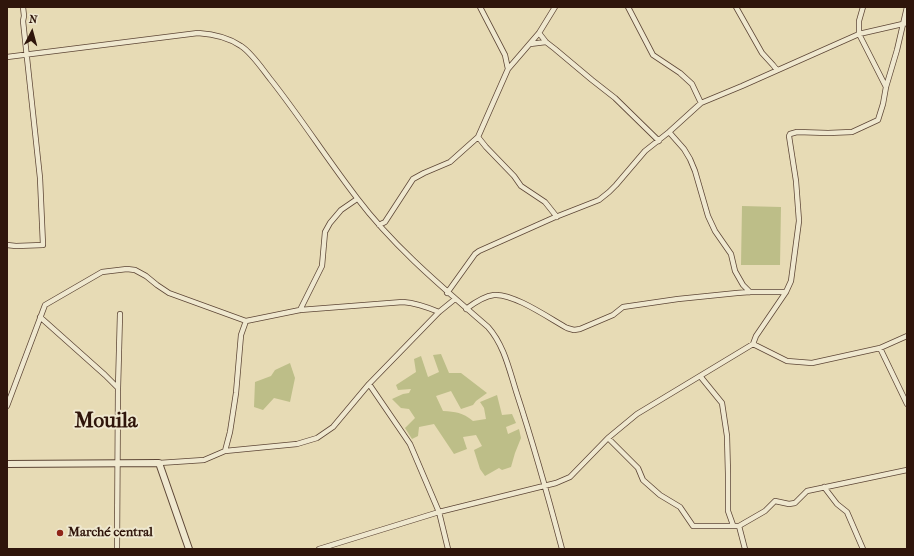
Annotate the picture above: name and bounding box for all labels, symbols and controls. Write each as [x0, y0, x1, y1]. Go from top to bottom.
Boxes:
north arrow [12, 12, 52, 52]
text: N [28, 13, 38, 26]
district label: Mouila [74, 409, 138, 435]
place label: Marché central [68, 525, 153, 541]
marker: Marché central [55, 528, 65, 538]

